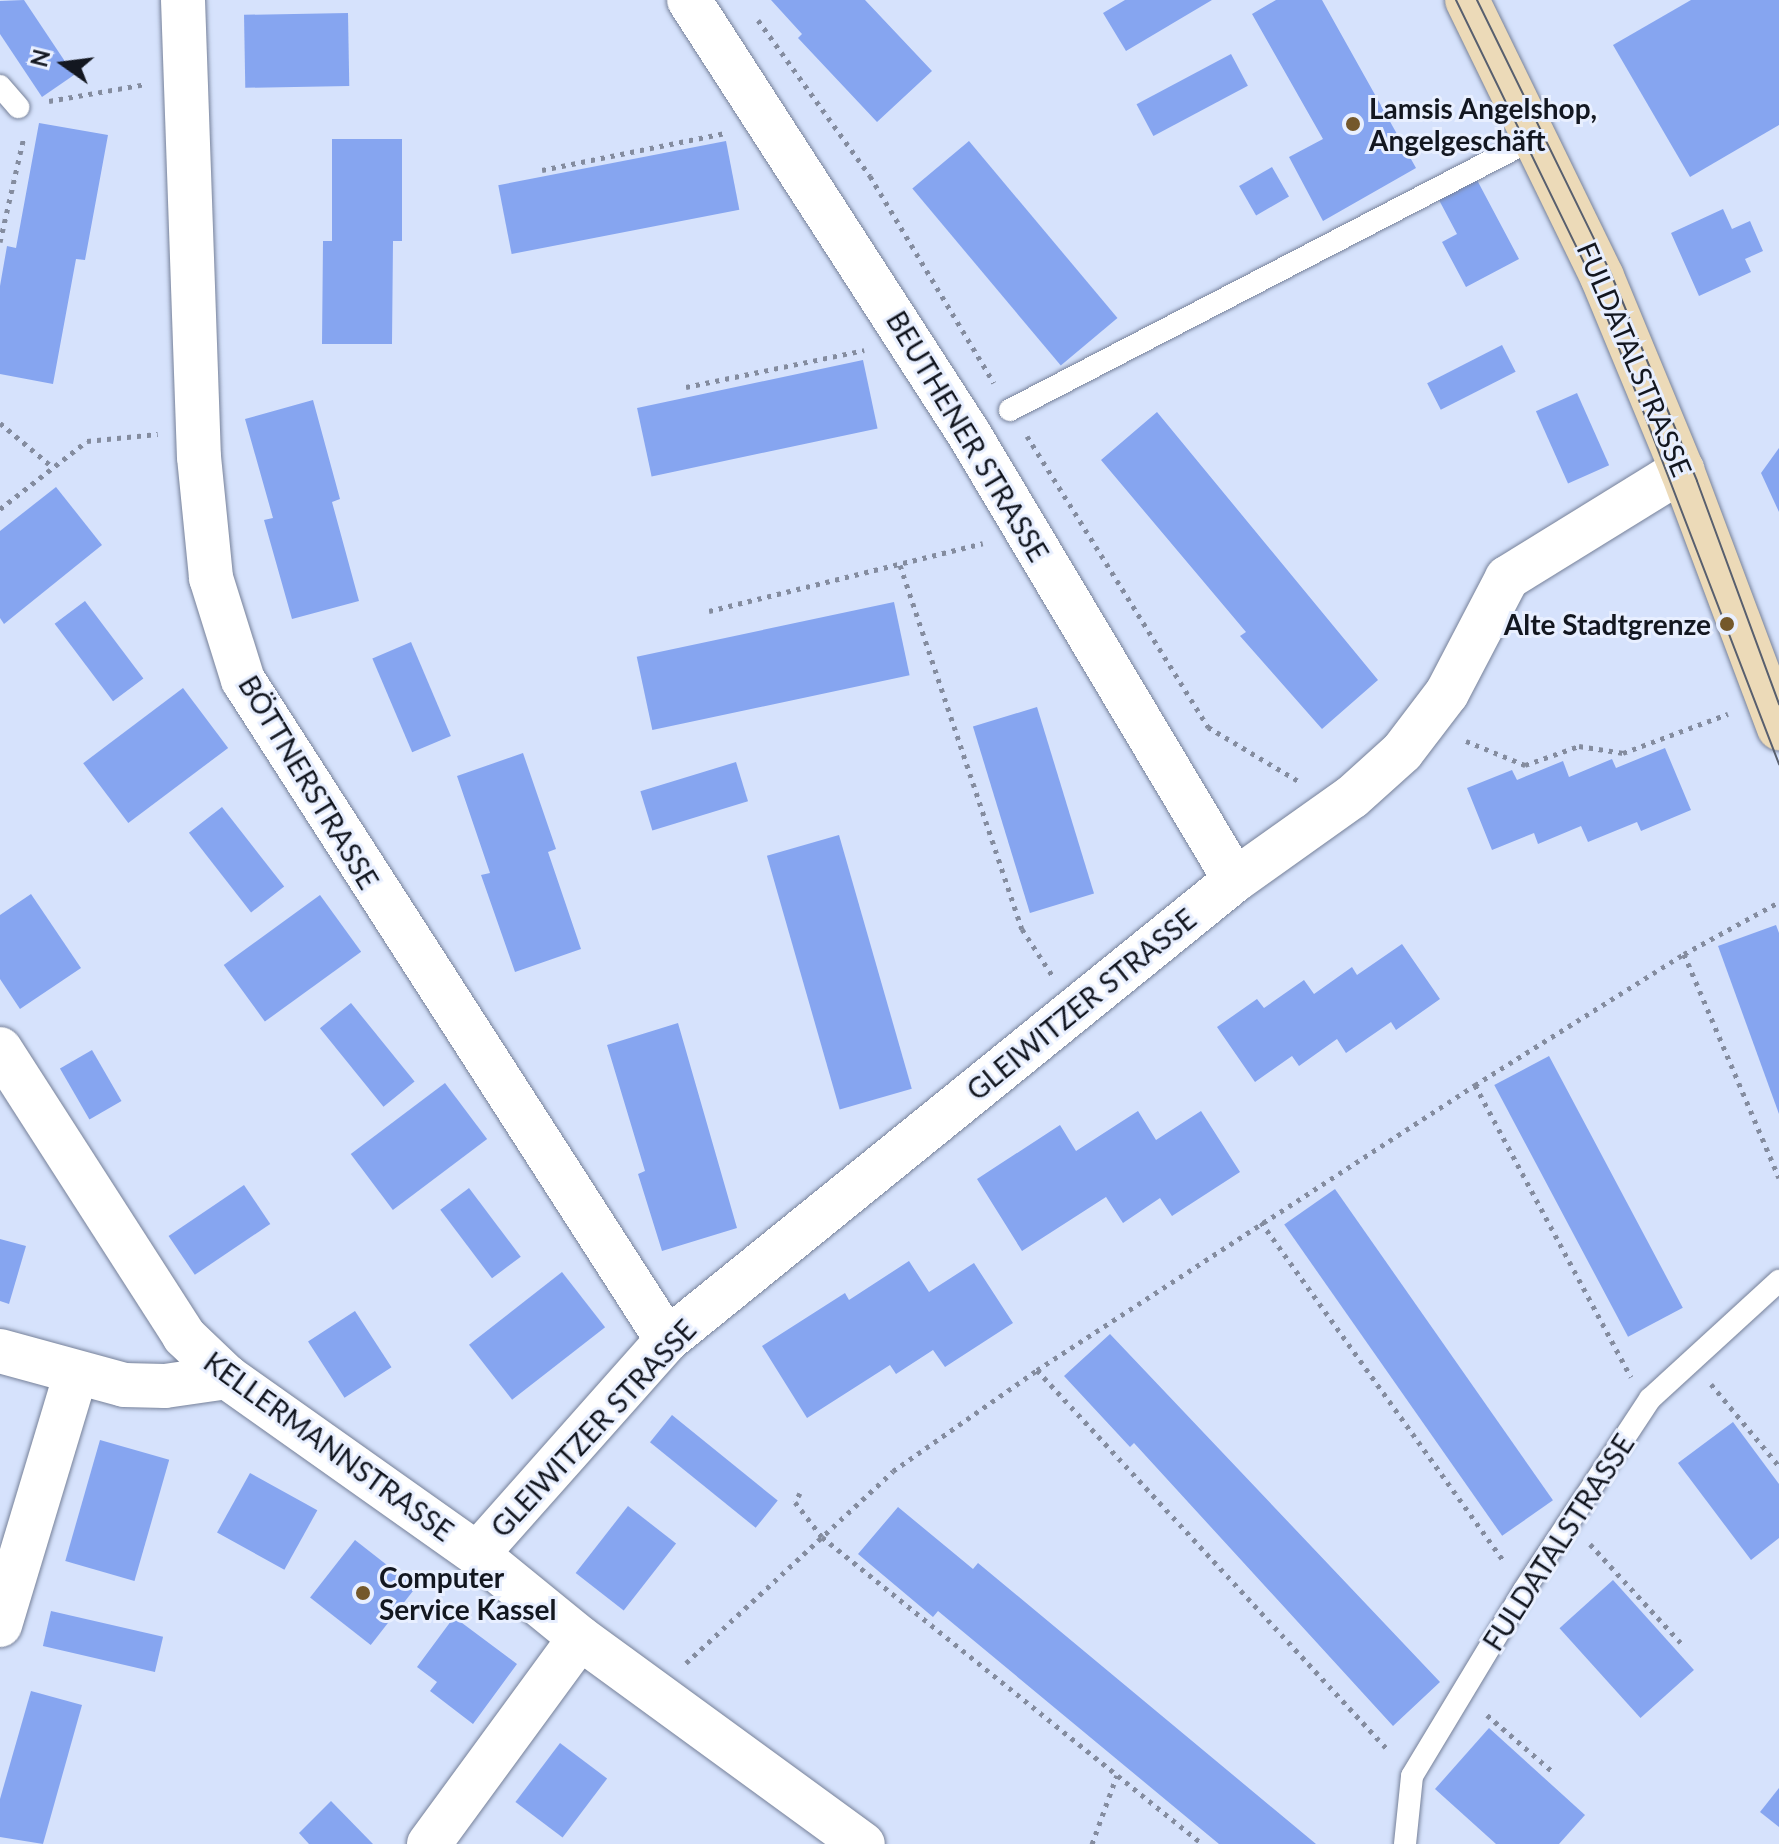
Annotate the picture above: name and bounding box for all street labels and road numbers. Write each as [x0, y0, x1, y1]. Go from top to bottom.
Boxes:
street label: FULDATALSTRASSE [1570, 237, 1700, 481]
street label: BEUTHENER STRASSE [880, 305, 1056, 567]
street label: BÖTTNERSTRASSE [232, 669, 386, 895]
street label: GLEIWITZER STRASSE [960, 901, 1202, 1107]
street label: GLEIWITZER STRASSE [484, 1312, 702, 1544]
street label: KELLERMANNSTRASSE [198, 1344, 460, 1548]
street label: FULDATALSTRASSE [1475, 1428, 1641, 1656]

